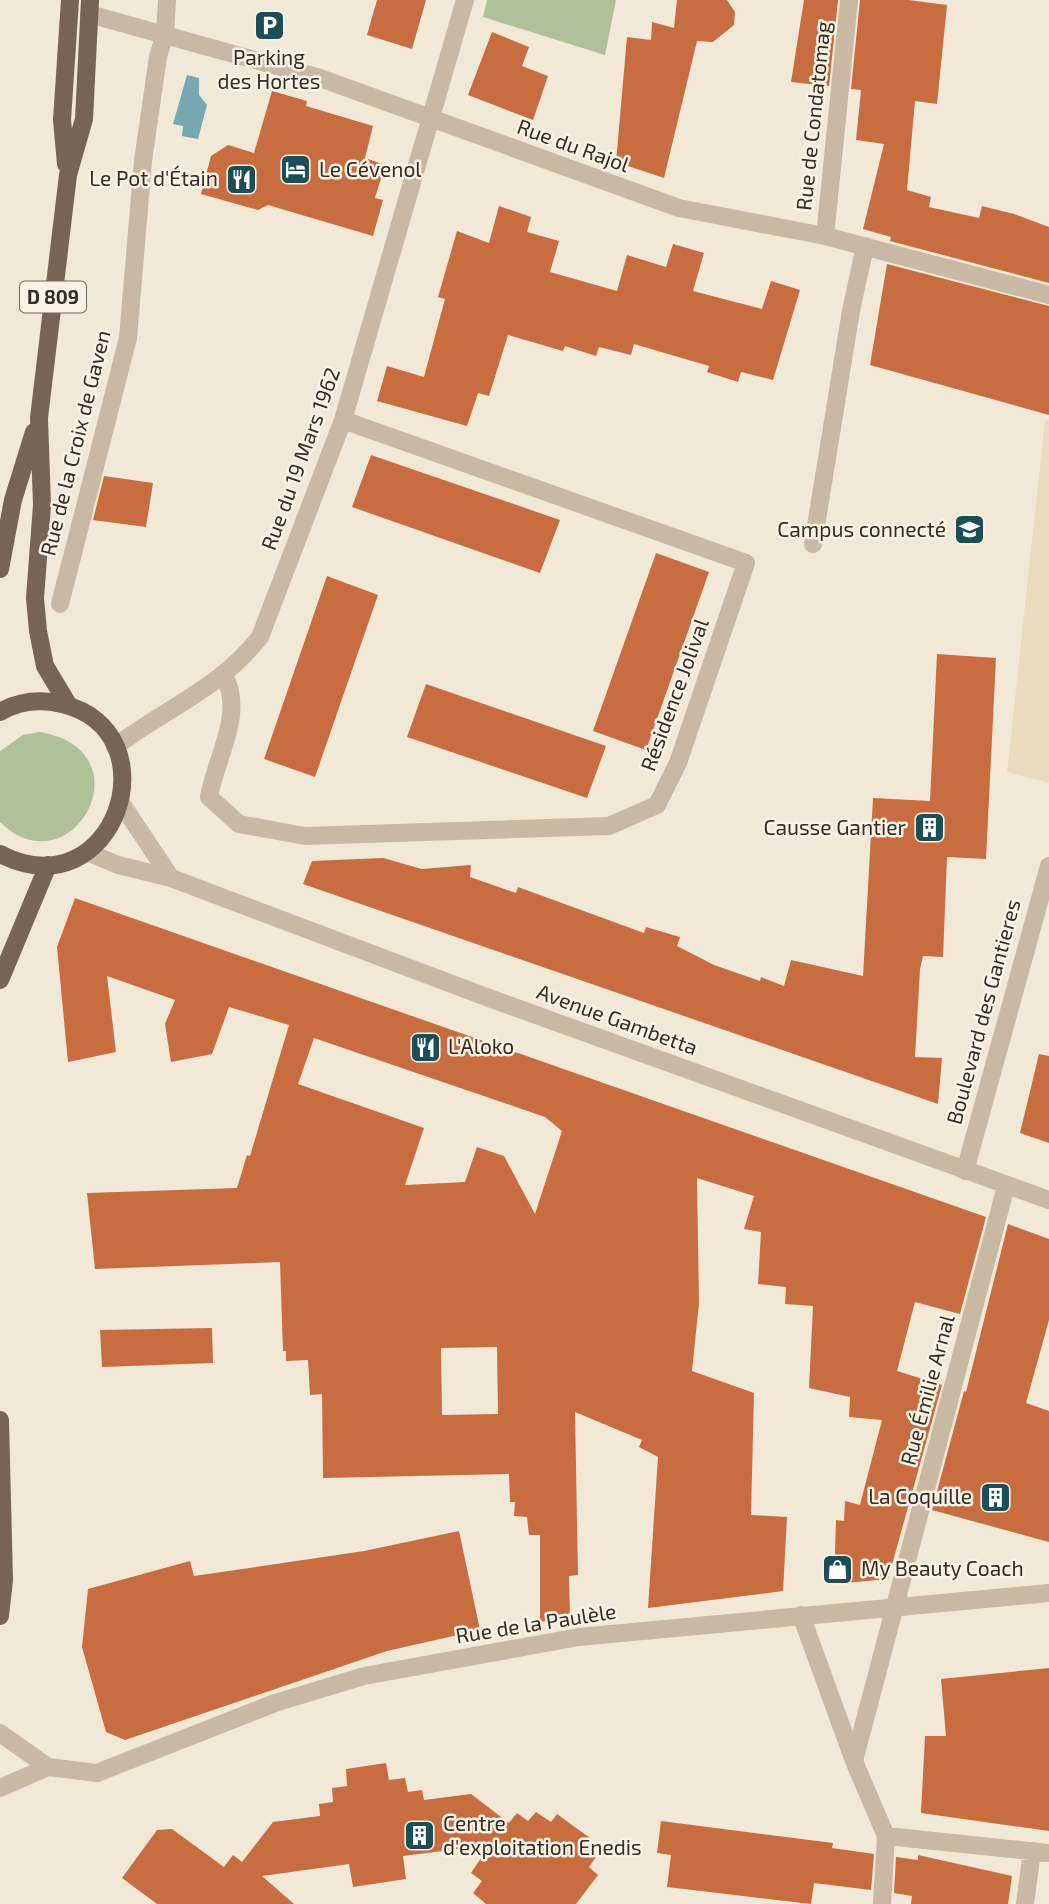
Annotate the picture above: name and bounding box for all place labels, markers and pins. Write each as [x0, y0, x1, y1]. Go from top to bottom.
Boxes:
parking icon: Parking des Hortes [252, 9, 286, 43]
place label: Parking des Hortes [218, 44, 320, 93]
hotel icon: Le Cévenol [279, 153, 313, 187]
place label: Le Cévenol [319, 156, 422, 181]
restaurant icon: Le Pot d'Étain [224, 162, 258, 196]
place label: Le Pot d'Étain [89, 165, 218, 190]
school or university icon: Campus connecté [952, 513, 986, 547]
place label: Campus connecté [777, 516, 946, 541]
building icon: Causse Gantier [912, 811, 946, 845]
place label: Causse Gantier [763, 814, 907, 839]
restaurant icon: L'Aloko [408, 1030, 442, 1064]
place label: L'Aloko [448, 1033, 514, 1058]
building icon: La Coquille [978, 1480, 1012, 1514]
place label: La Coquille [868, 1483, 972, 1508]
shop icon: My Beauty Coach [821, 1552, 855, 1586]
place label: My Beauty Coach [861, 1555, 1024, 1580]
place label: Centre d'exploitation Enedis [443, 1810, 642, 1859]
building icon: Centre d'exploitation Enedis [403, 1819, 437, 1853]

